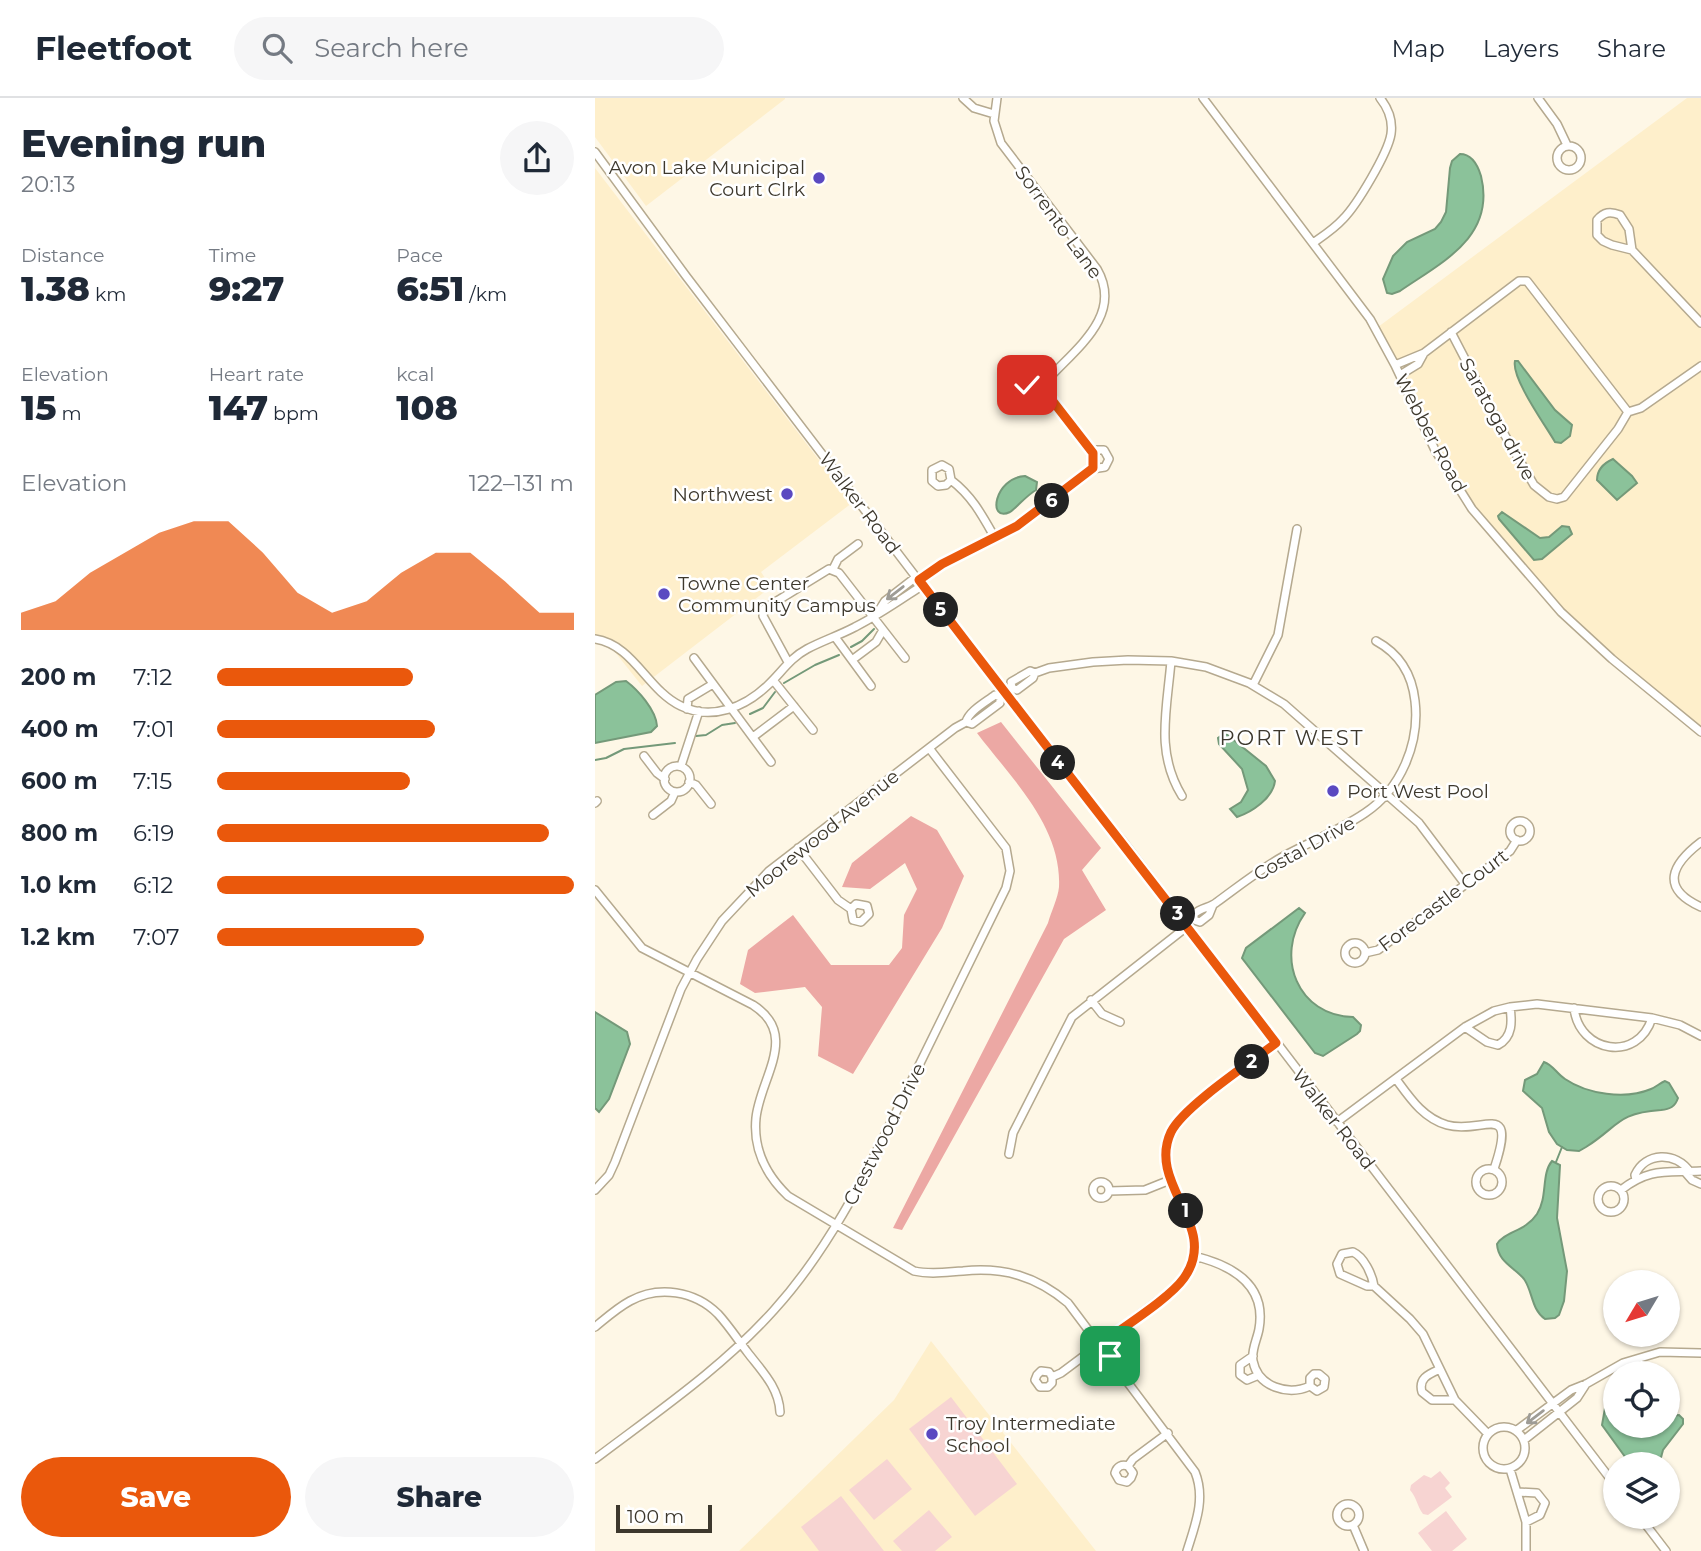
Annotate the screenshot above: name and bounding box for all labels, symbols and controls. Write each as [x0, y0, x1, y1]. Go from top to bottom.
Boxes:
search box [234, 17, 724, 80]
text: Fleetfoot [35, 28, 192, 68]
icon: search [258, 29, 296, 67]
text: Search here [314, 32, 469, 64]
text: Map [1391, 34, 1445, 63]
text: Layers [1483, 34, 1559, 63]
text: Share [1597, 34, 1666, 63]
text: Evening run [21, 120, 266, 167]
button: share [500, 121, 574, 195]
place label: Avon Lake Municipal Court Clrk [609, 156, 806, 201]
street label: Sorrento Lane [1010, 161, 1107, 283]
text: 20:13 [21, 170, 75, 198]
marker: Avon Lake Municipal Court Clrk [811, 170, 827, 186]
text: Distance [21, 244, 104, 267]
text: Time [209, 244, 256, 267]
text: Pace [396, 244, 443, 267]
text: 1.38 [21, 267, 90, 310]
text: 9:27 [209, 267, 284, 310]
text: 6:51 [396, 267, 464, 310]
text: km [90, 283, 126, 306]
text: /km [464, 283, 507, 306]
street label: Saratoga drive [1454, 354, 1541, 484]
pin [997, 355, 1057, 415]
text: Elevation [21, 363, 109, 386]
text: Heart rate [209, 363, 304, 386]
text: kcal [396, 363, 434, 386]
icon: check [1008, 366, 1046, 404]
street label: Webber Road [1390, 370, 1471, 496]
text: 15 [21, 386, 56, 429]
text: 147 [209, 386, 268, 429]
text: 108 [396, 386, 458, 429]
text: m [56, 402, 82, 425]
text: bpm [268, 402, 319, 425]
street label: Walker Road [814, 448, 905, 559]
text: Elevation [21, 469, 127, 497]
text: 122–131 m [469, 469, 574, 497]
place label: Northwest [672, 483, 773, 506]
pin: 6 [1035, 484, 1070, 518]
marker: Northwest [779, 486, 795, 502]
text: 6 [1045, 489, 1058, 512]
place label: Towne Center Community Campus [678, 572, 876, 617]
one-way arrow [886, 585, 905, 600]
marker: Towne Center Community Campus [656, 586, 672, 602]
pin: 5 [923, 592, 959, 628]
text: 5 [935, 598, 946, 621]
text: 200 m [21, 663, 96, 691]
text: 7:12 [133, 663, 172, 691]
text: 400 m [21, 715, 99, 743]
text: 7:01 [133, 715, 175, 743]
district label: PORT WEST [1219, 725, 1365, 750]
pin: 4 [1041, 746, 1075, 780]
text: 4 [1051, 751, 1064, 774]
street label: Moorewood Avenue [741, 765, 904, 902]
text: 600 m [21, 767, 98, 795]
text: 7:15 [133, 767, 172, 795]
place label: Port West Pool [1347, 780, 1489, 803]
marker: Port West Pool [1325, 783, 1341, 799]
street label: Costal Drive [1249, 811, 1359, 886]
text: 800 m [21, 819, 98, 847]
text: 6:19 [133, 819, 174, 847]
street label: Forecastle Court [1374, 844, 1513, 957]
text: 1.0 km [21, 871, 97, 899]
text: 6:12 [133, 871, 173, 899]
pin: 3 [1161, 896, 1195, 932]
text: 3 [1172, 902, 1183, 925]
text: 1.2 km [21, 923, 95, 951]
text: 7:07 [133, 923, 180, 951]
pin: 2 [1235, 1044, 1269, 1080]
text: 2 [1246, 1050, 1257, 1073]
street label: Crestwood Drive [839, 1059, 930, 1209]
street label: Walker Road [1287, 1065, 1380, 1174]
pin: 1 [1169, 1194, 1203, 1228]
text: 1 [1182, 1199, 1189, 1222]
north arrow [1603, 1270, 1680, 1348]
map controls [1603, 1270, 1680, 1529]
pin [1080, 1326, 1140, 1386]
icon: arrive [1091, 1337, 1129, 1375]
button: locate [1603, 1361, 1680, 1438]
one-way arrow [1525, 1409, 1544, 1424]
place label: Troy Intermediate School [946, 1412, 1116, 1457]
marker: Troy Intermediate School [924, 1426, 940, 1442]
button: layers [1603, 1452, 1680, 1529]
button: Save [21, 1457, 291, 1537]
button: Share [305, 1457, 574, 1537]
scale bar [616, 1502, 712, 1534]
text: 100 m [627, 1505, 684, 1528]

